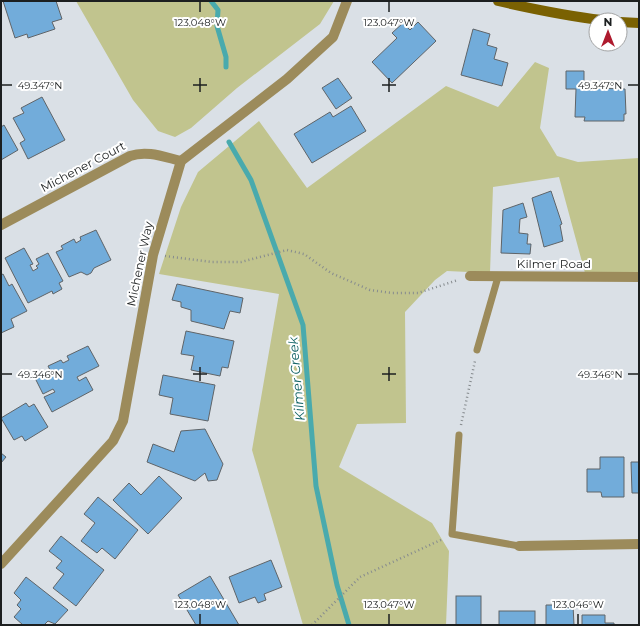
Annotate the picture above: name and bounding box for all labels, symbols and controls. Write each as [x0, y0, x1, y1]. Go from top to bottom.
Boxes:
north arrow [588, 12, 628, 52]
text: N [604, 15, 612, 29]
text: 123.048°W [174, 16, 226, 29]
text: 123.047°W [363, 16, 415, 29]
text: 49.347°N [18, 79, 62, 92]
text: 49.347°N [578, 79, 622, 92]
street label: Michener Court [38, 138, 128, 195]
street label: Michener Way [123, 220, 156, 308]
street label: Kilmer Road [517, 256, 591, 271]
water label: Kilmer Creek [284, 335, 308, 422]
text: 49.346°N [17, 368, 63, 381]
text: 49.346°N [577, 368, 623, 381]
text: 123.048°W [174, 598, 226, 611]
text: 123.047°W [363, 598, 415, 611]
text: 123.046°W [552, 598, 604, 611]

